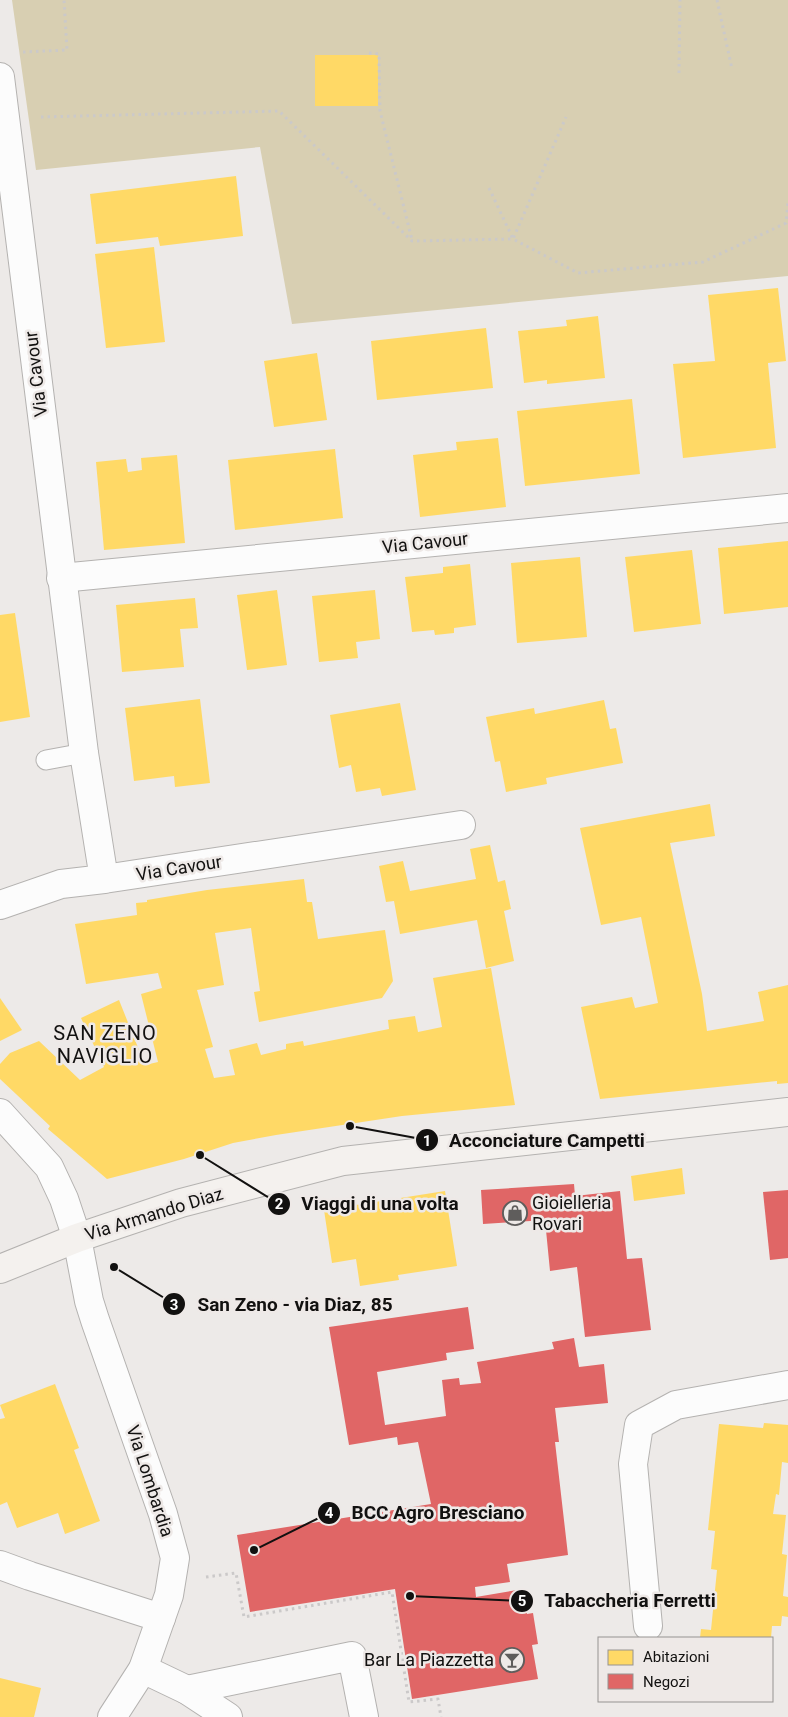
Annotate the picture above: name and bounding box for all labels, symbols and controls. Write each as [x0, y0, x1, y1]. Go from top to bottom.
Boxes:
street label: Via Cavour [20, 330, 51, 418]
street label: Via Cavour [381, 528, 469, 557]
street label: Via Cavour [135, 850, 223, 885]
district label: SAN ZENO NAVIGLIO [53, 1021, 157, 1068]
callout: Acconciature Campetti [414, 1123, 655, 1157]
text: Acconciature Campetti [449, 1129, 645, 1152]
text: 1 [423, 1132, 431, 1150]
street label: Via Armando Diaz [82, 1183, 225, 1245]
callout: Viaggi di una volta [266, 1187, 469, 1221]
text: Viaggi di una volta [301, 1192, 459, 1215]
place label: Gioielleria Rovari [532, 1192, 611, 1234]
text: 2 [275, 1195, 284, 1213]
shop icon: Gioielleria Rovari [502, 1200, 528, 1226]
callout: San Zeno - via Diaz, 85 [162, 1287, 402, 1321]
text: San Zeno - via Diaz, 85 [197, 1293, 393, 1316]
text: 3 [170, 1296, 178, 1314]
street label: Via Lombardia [123, 1422, 178, 1539]
callout: BCC Agro Bresciano [317, 1496, 535, 1530]
text: BCC Agro Bresciano [352, 1501, 525, 1524]
text: 4 [325, 1504, 334, 1522]
callout: Tabaccheria Ferretti [509, 1584, 726, 1618]
text: Tabaccheria Ferretti [544, 1589, 716, 1612]
text: 5 [518, 1592, 526, 1610]
legend [598, 1637, 773, 1702]
bar icon: Bar La Piazzetta [499, 1647, 525, 1673]
text: Abitazioni [643, 1648, 710, 1666]
place label: Bar La Piazzetta [364, 1649, 494, 1670]
text: Negozi [643, 1673, 690, 1691]

